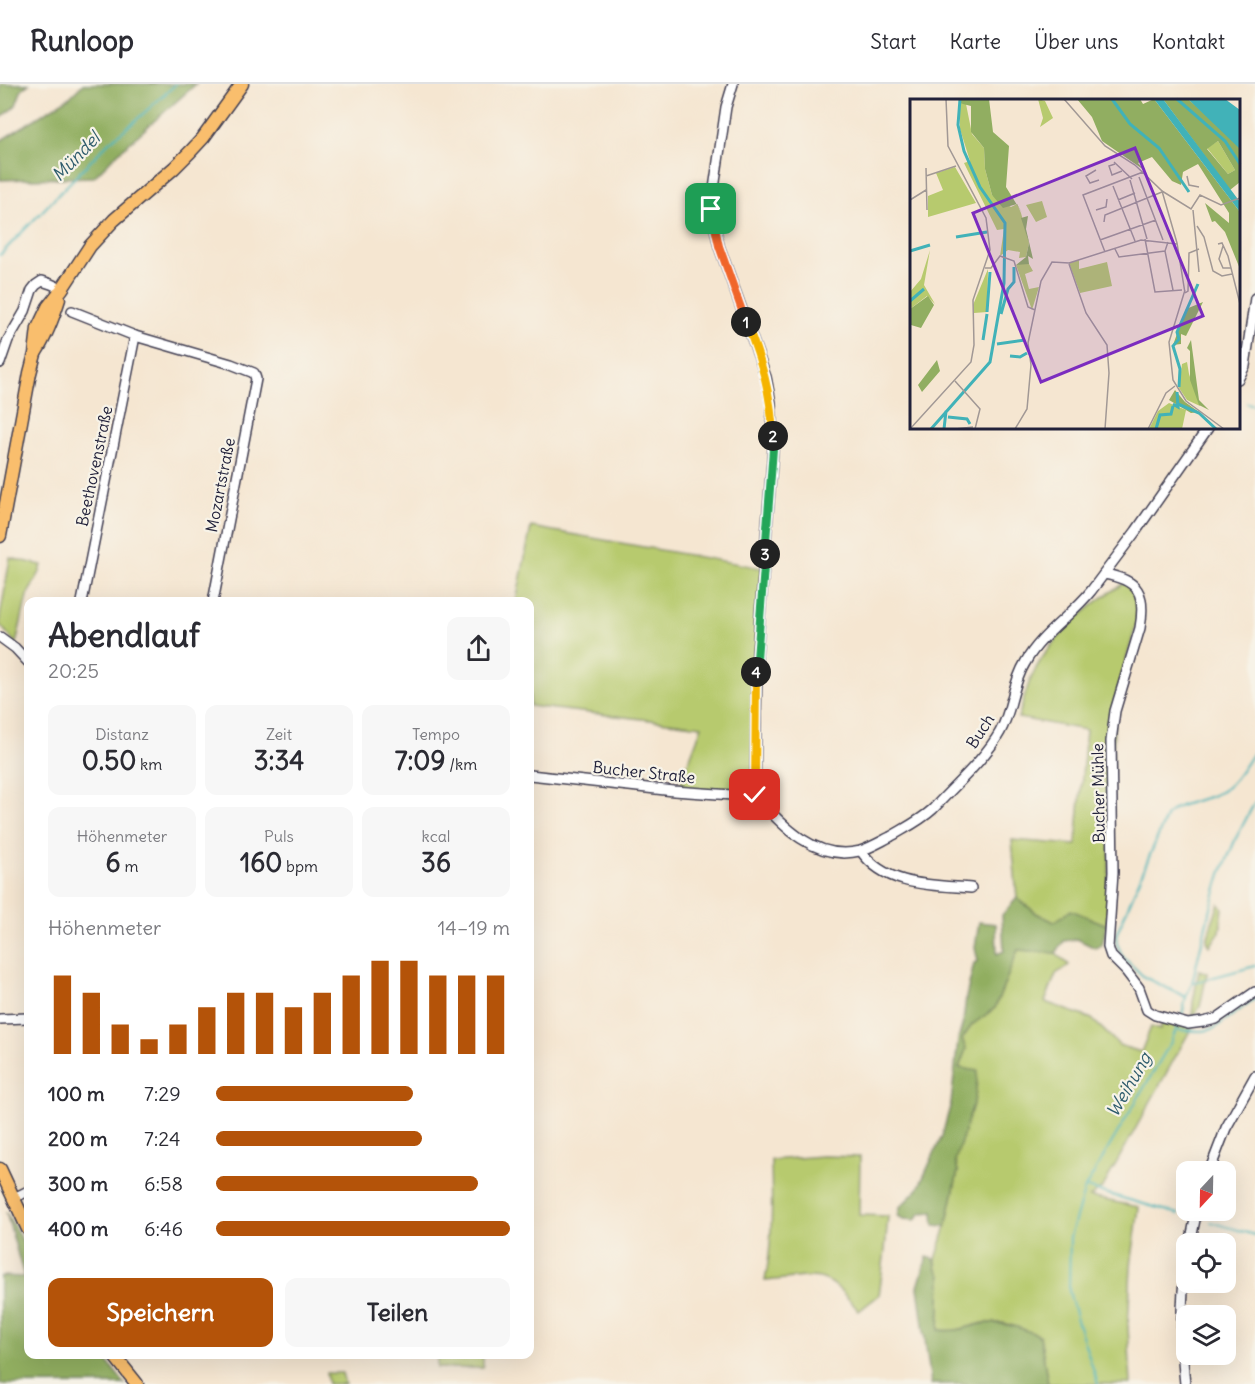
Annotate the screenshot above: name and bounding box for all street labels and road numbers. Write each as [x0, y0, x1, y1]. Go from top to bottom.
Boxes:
street label: Beethovenstraße [71, 404, 117, 528]
street label: Mozartstraße [201, 436, 239, 534]
street label: Buch [962, 710, 998, 752]
street label: Bucher Mühle [1087, 743, 1109, 843]
street label: Bucher Straße [592, 757, 696, 787]

